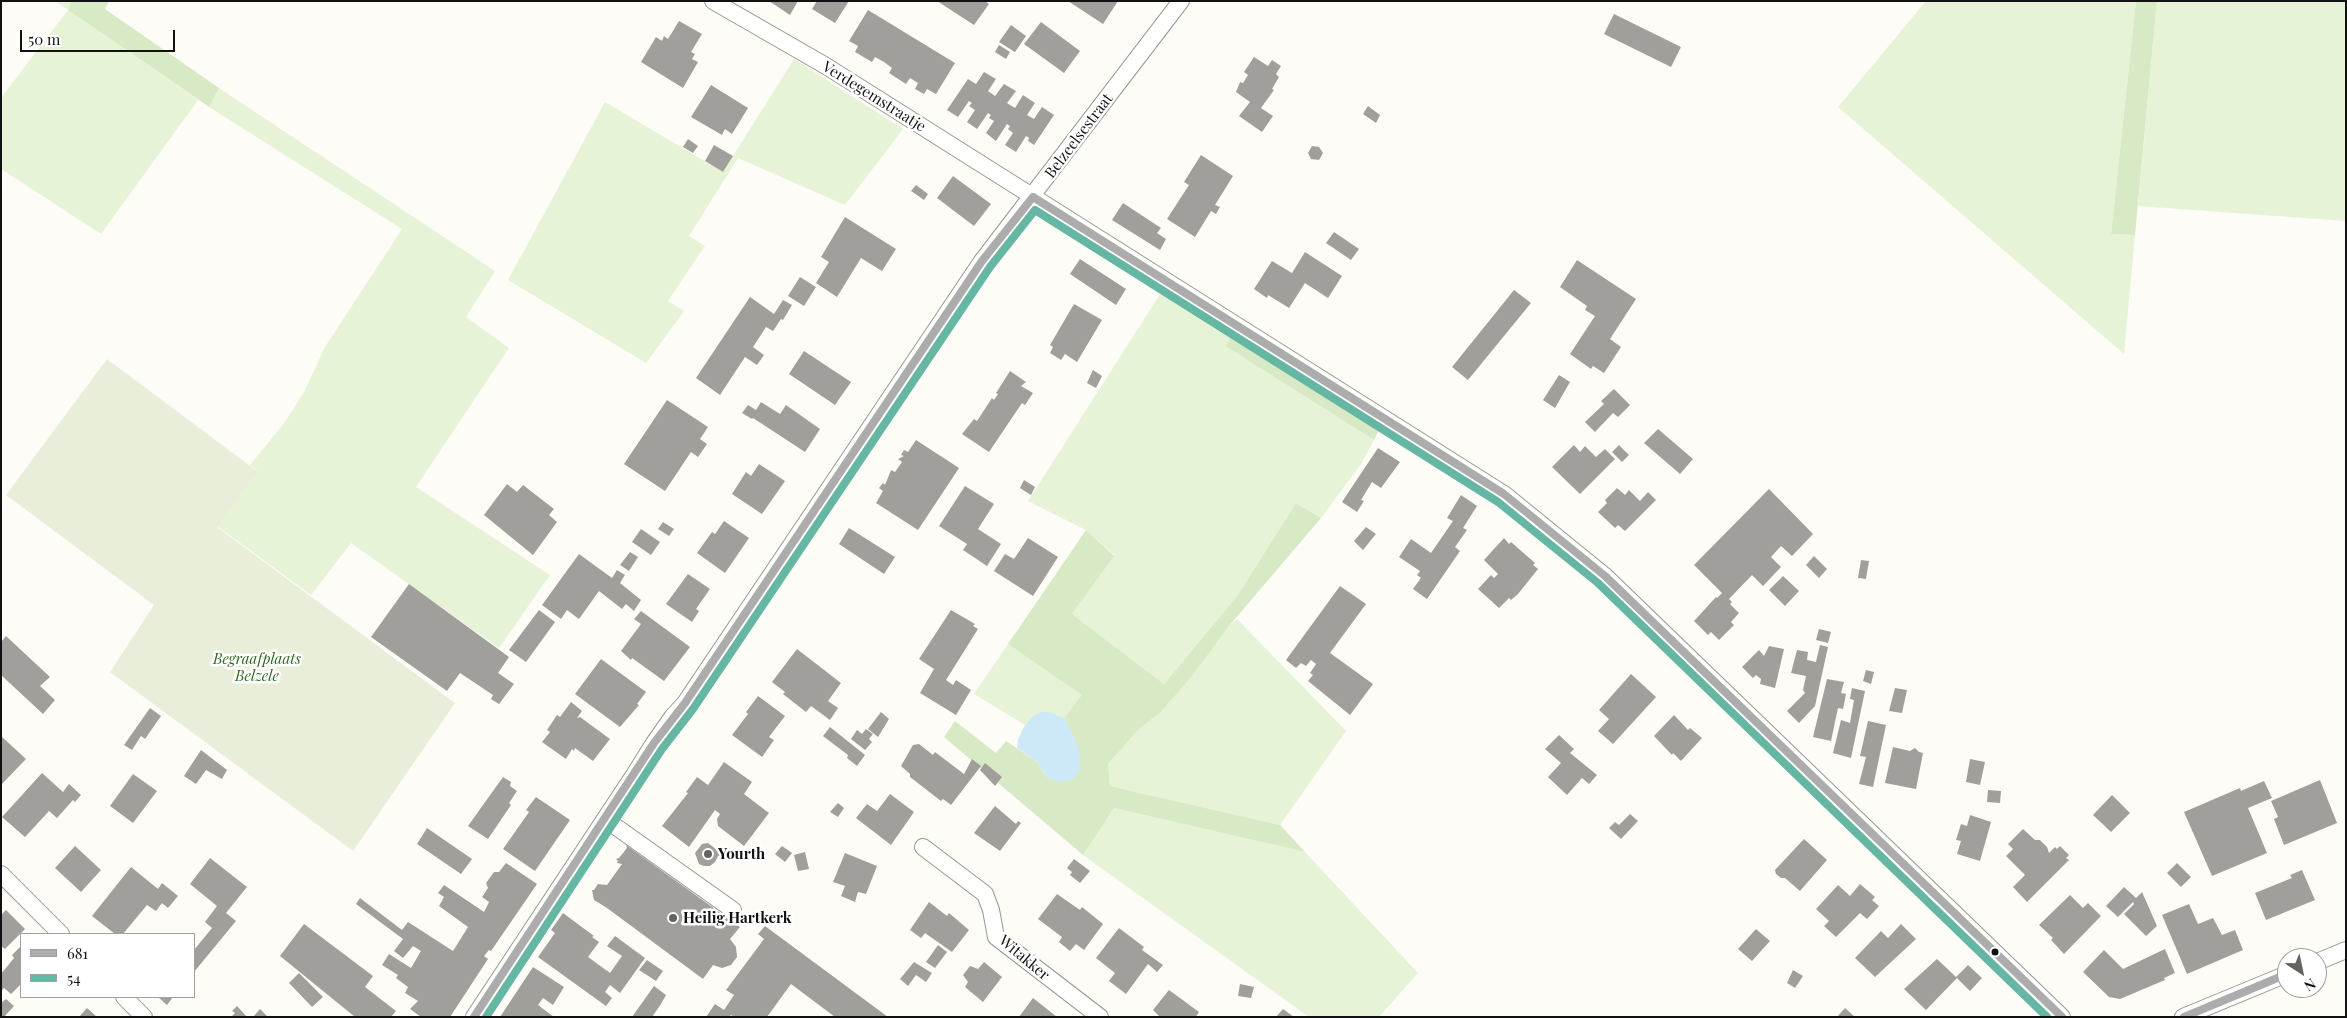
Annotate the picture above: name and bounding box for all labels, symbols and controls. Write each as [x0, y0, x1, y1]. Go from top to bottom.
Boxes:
scale bar [22, 20, 178, 52]
text: 50 m [28, 29, 60, 49]
street label: Verdegemstraatje [819, 58, 929, 136]
street label: Belzeelsestraat [1041, 90, 1117, 182]
park label: Begraafplaats Belzele [213, 650, 301, 685]
place label: Yourth [718, 845, 765, 863]
marker: Yourth [702, 848, 714, 860]
place label: Heilig Hartkerk [683, 909, 791, 927]
marker: Heilig Hartkerk [667, 912, 679, 924]
street label: Witakker [995, 932, 1053, 984]
legend [20, 933, 195, 998]
text: 681 [67, 943, 88, 963]
unlabelled marker [1990, 947, 2000, 957]
north arrow [2277, 948, 2327, 998]
text: 54 [67, 968, 81, 988]
text: N [2301, 974, 2320, 996]

